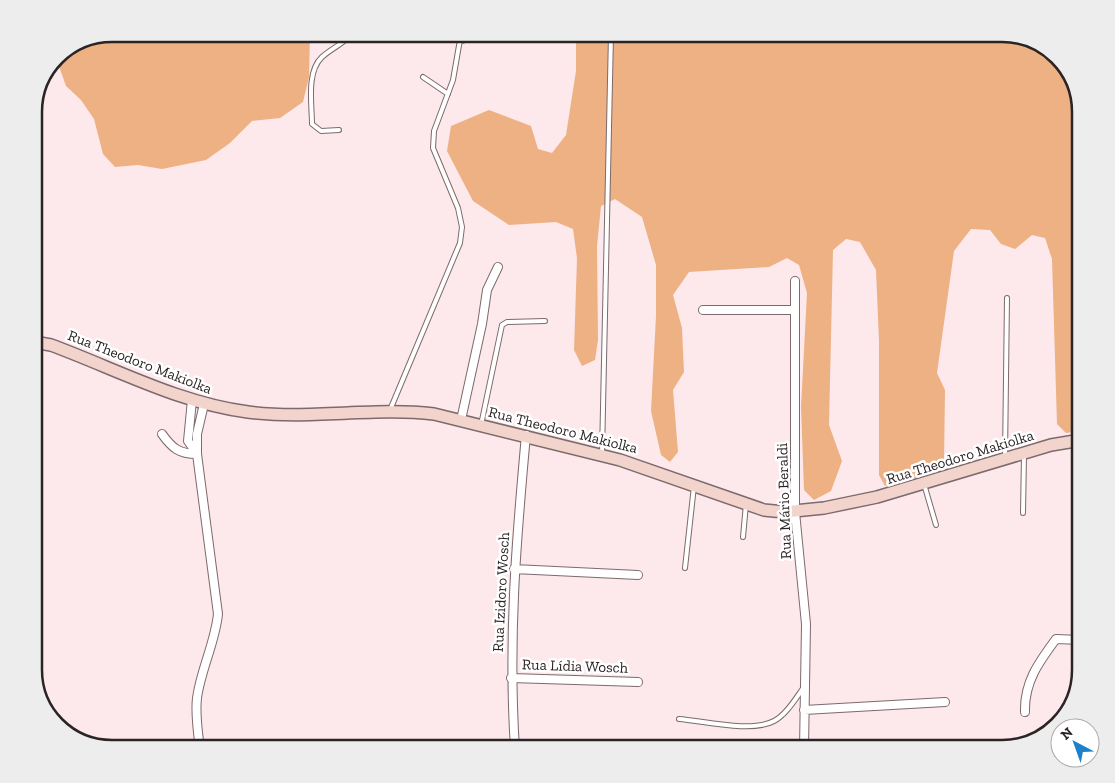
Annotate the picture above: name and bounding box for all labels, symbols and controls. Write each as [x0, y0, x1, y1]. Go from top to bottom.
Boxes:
street label: Rua Theodoro Makiolka [65, 326, 215, 398]
street label: Rua Theodoro Makiolka [487, 403, 639, 457]
street label: Rua Theodoro Makiolka [884, 426, 1036, 488]
street label: Rua Mário Beraldi [773, 443, 795, 559]
street label: Rua Izidoro Wosch [489, 531, 513, 652]
street label: Rua Lídia Wosch [522, 655, 629, 677]
north arrow [1050, 718, 1100, 768]
text: N [1057, 723, 1077, 743]

